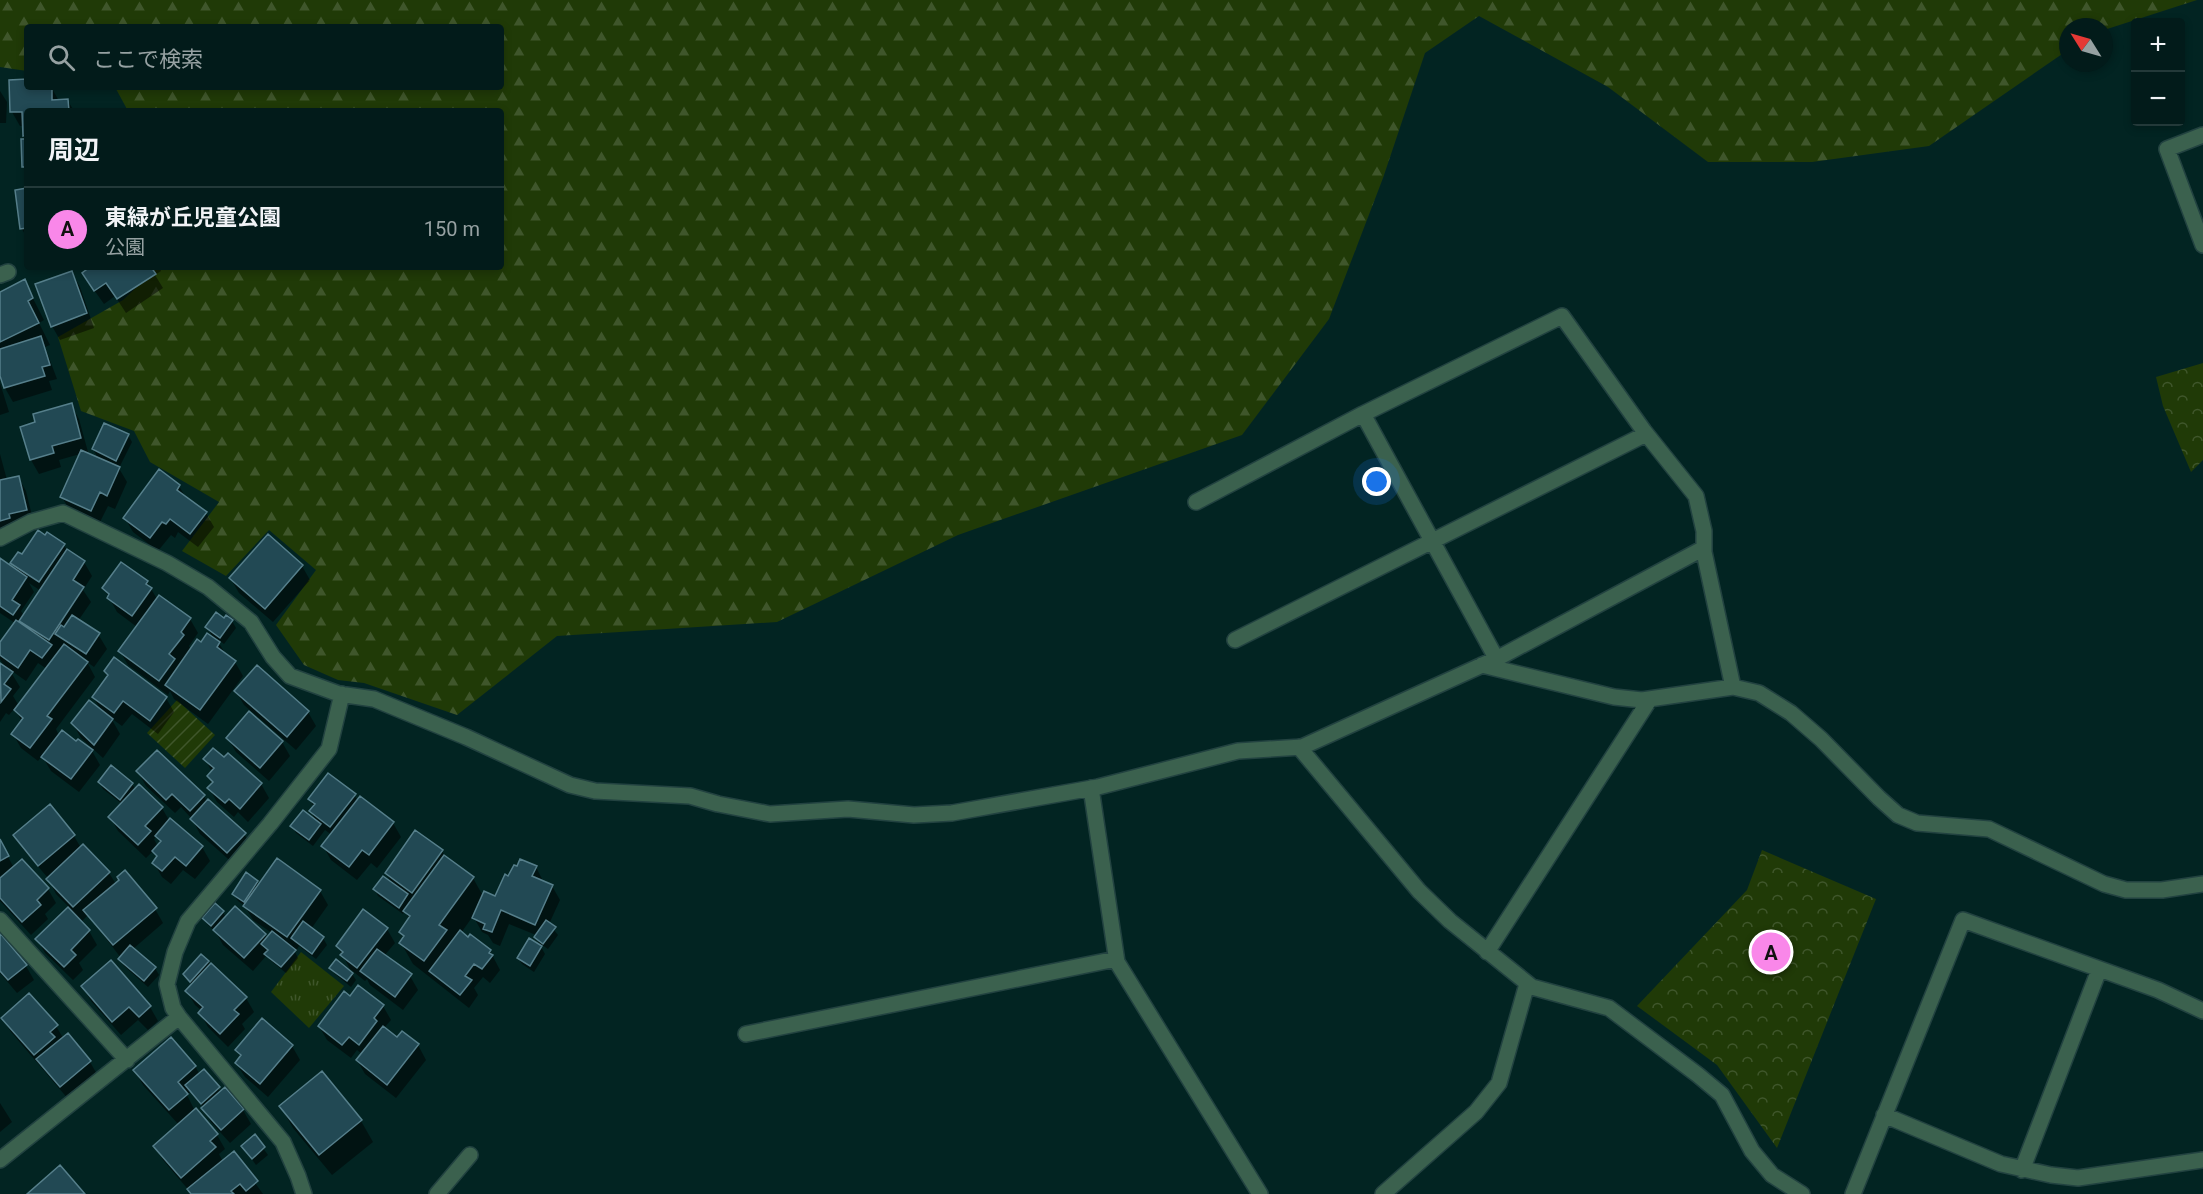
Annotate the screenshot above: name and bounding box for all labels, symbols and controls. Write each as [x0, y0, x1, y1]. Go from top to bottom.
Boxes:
north arrow [2059, 18, 2113, 72]
map controls [2131, 18, 2185, 126]
button: + [2131, 18, 2185, 72]
search box [24, 24, 504, 90]
icon: search [45, 41, 78, 74]
text: ここで検索 [93, 47, 203, 72]
button: − [2131, 72, 2185, 126]
text: 周辺 [48, 135, 100, 165]
text: 東緑が丘児童公園 [105, 205, 281, 230]
text: A [61, 217, 74, 241]
text: 150 m [424, 217, 480, 241]
text: 公園 [105, 235, 145, 259]
your location [1362, 467, 1391, 496]
pin: A [1752, 930, 1790, 974]

